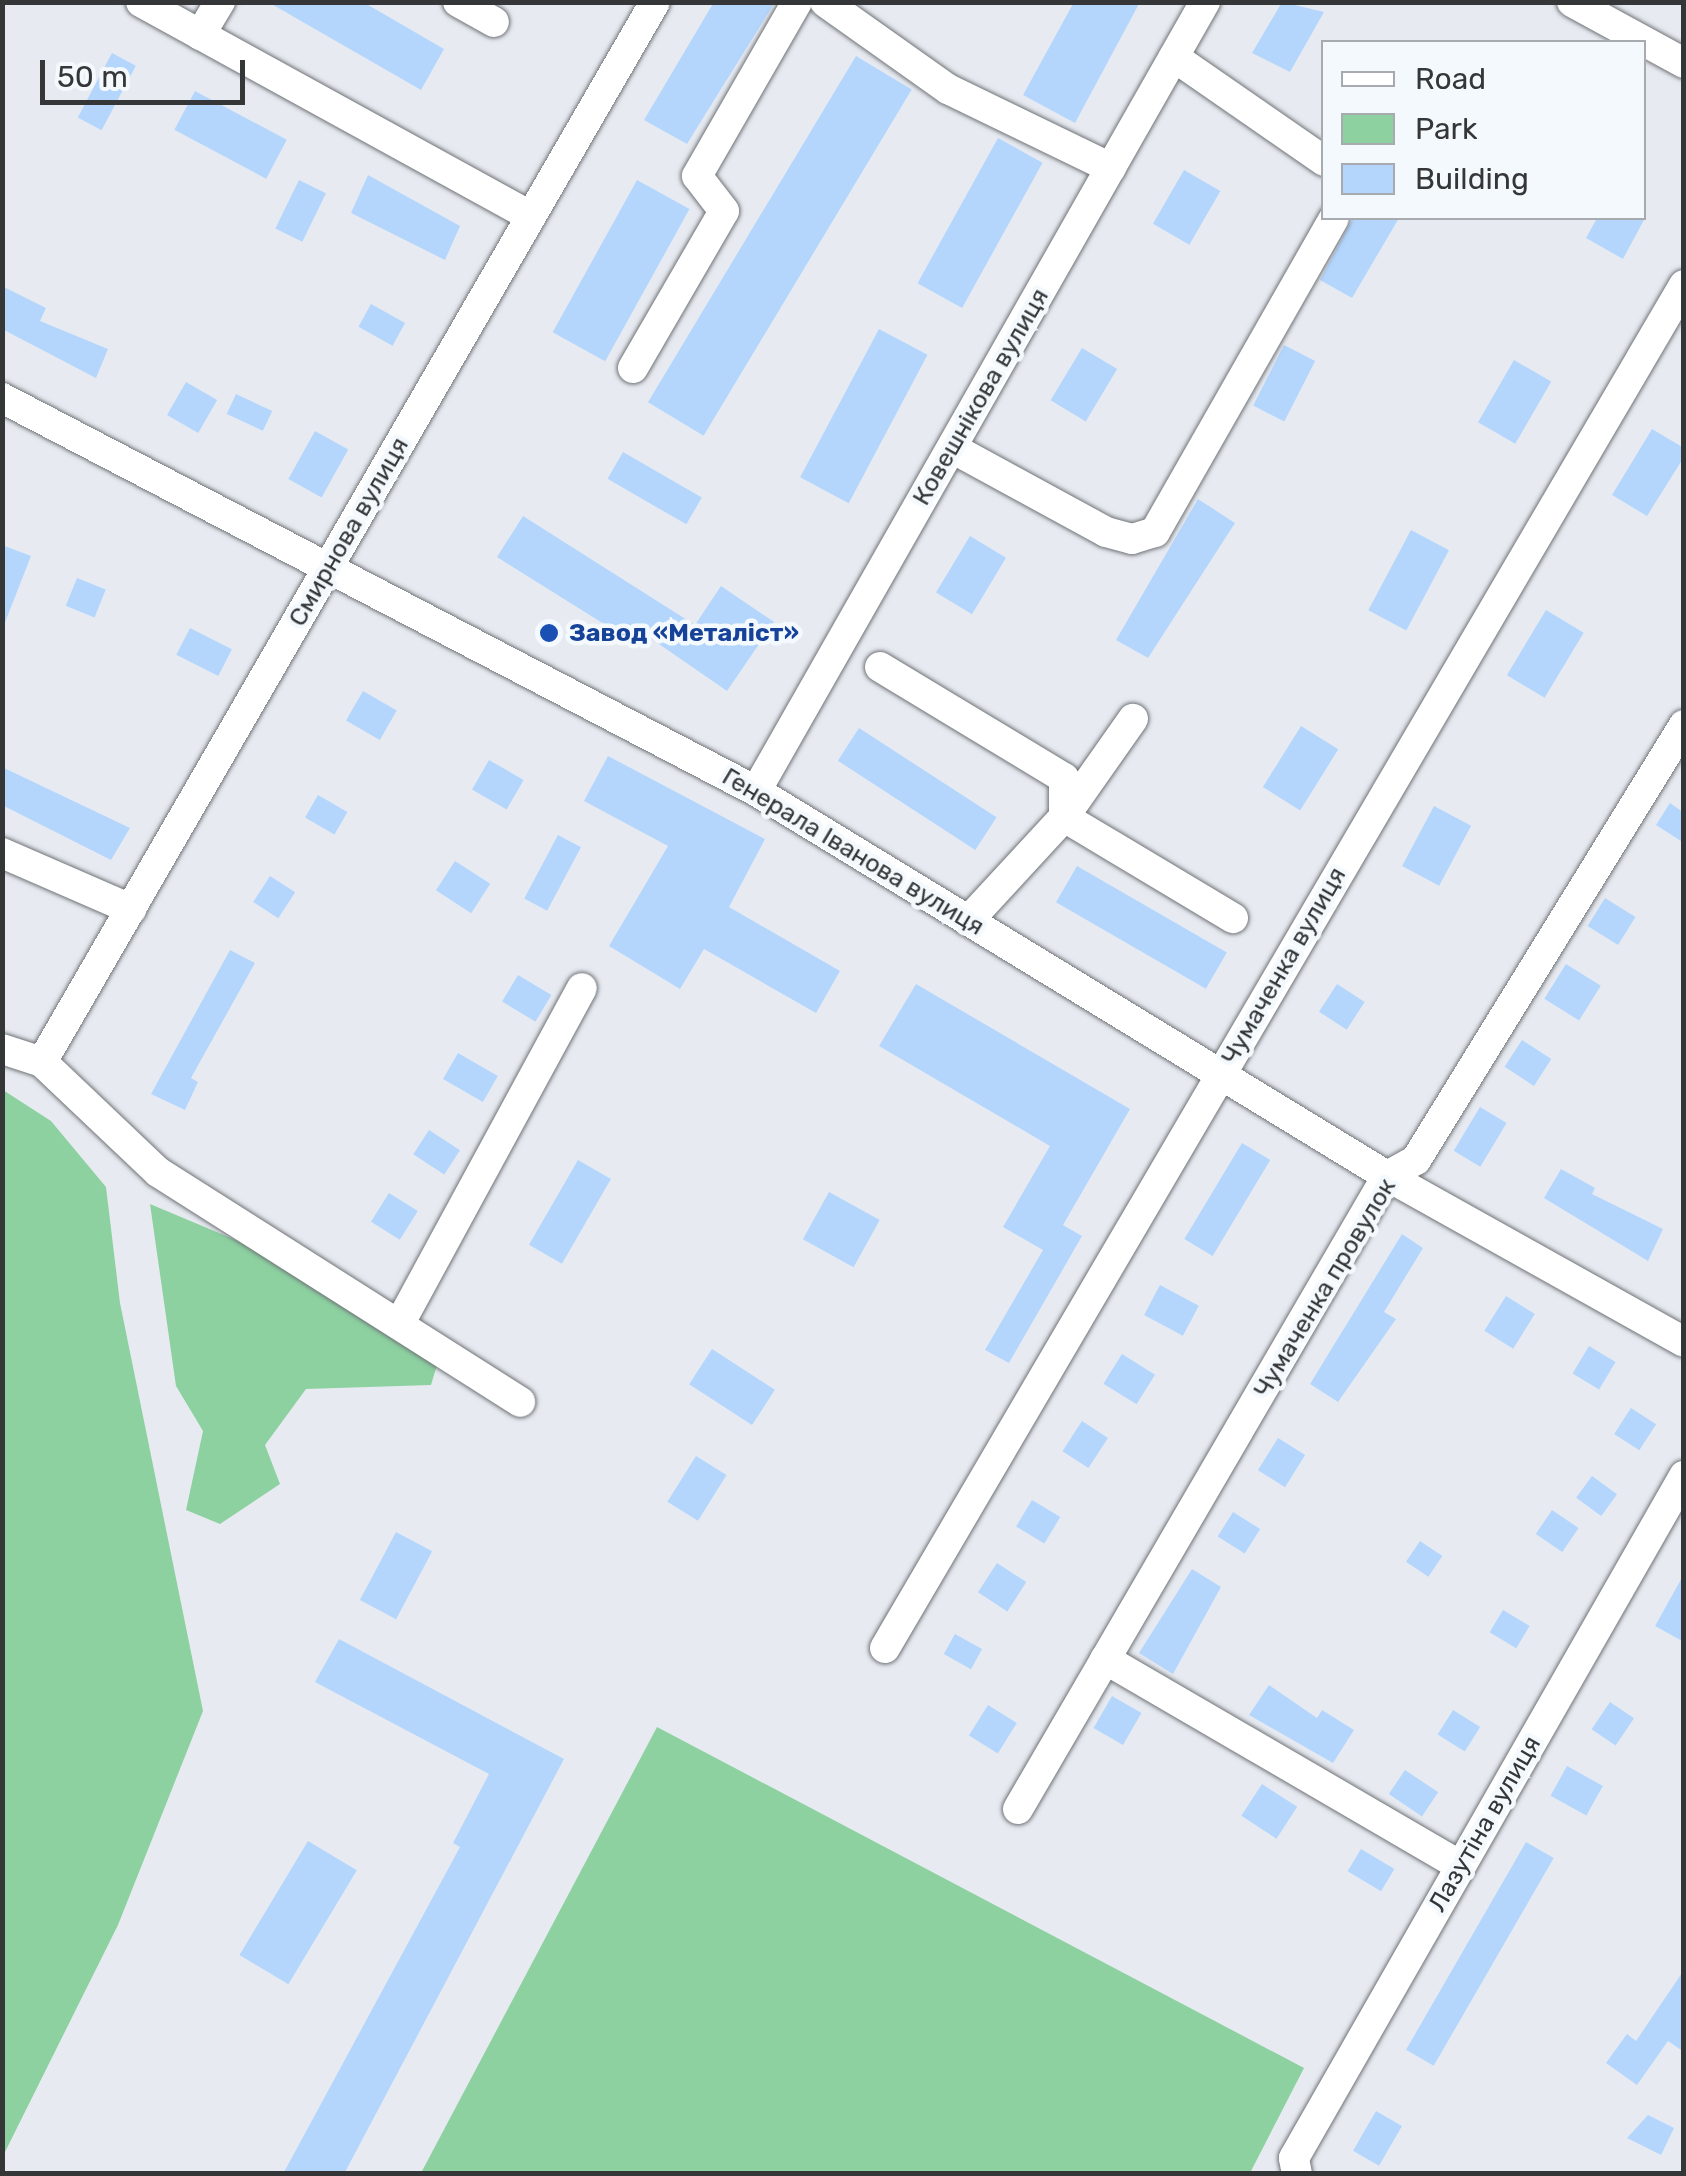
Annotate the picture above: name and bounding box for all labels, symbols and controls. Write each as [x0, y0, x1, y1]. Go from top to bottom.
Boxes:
scale bar [45, 40, 250, 102]
legend [1321, 40, 1646, 220]
text: 50 m [57, 59, 128, 95]
text: Road [1415, 61, 1486, 97]
text: Park [1415, 111, 1477, 147]
text: Building [1415, 161, 1529, 197]
street label: Ковешнікова вулиця [907, 283, 1055, 511]
street label: Смирнова вулиця [283, 432, 415, 632]
place label: Завод «Металіст» [569, 618, 799, 648]
marker: Завод «Металіст» [538, 622, 560, 644]
street label: Генерала Іванова вулиця [717, 762, 989, 942]
street label: Чумаченка вулиця [1215, 862, 1353, 1070]
street label: Чумаченка провулок [1248, 1173, 1402, 1403]
street label: Лазутіна вулиця [1423, 1731, 1547, 1917]

